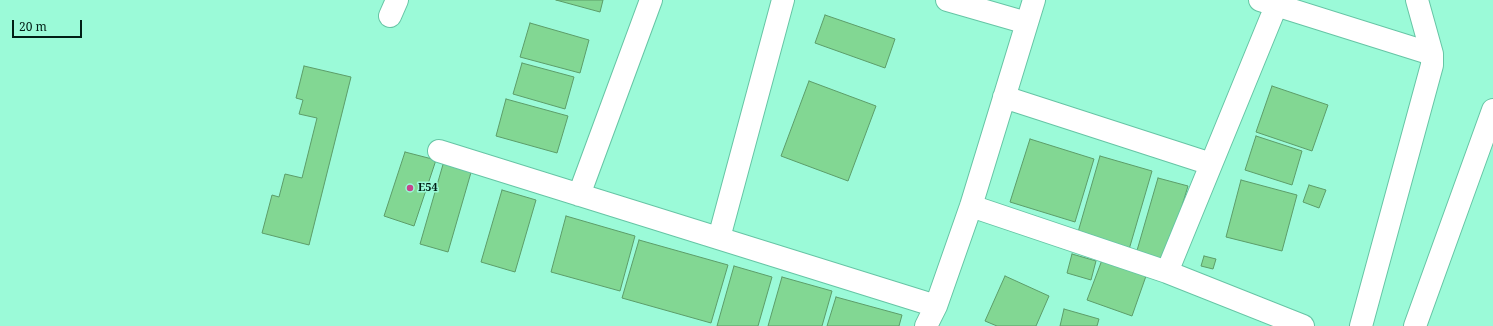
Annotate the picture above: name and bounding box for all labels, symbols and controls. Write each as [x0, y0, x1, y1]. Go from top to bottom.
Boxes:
scale bar [14, 12, 84, 38]
text: 20 m [19, 18, 47, 35]
place label: E54 [418, 181, 438, 195]
marker: E54 [405, 183, 415, 193]

